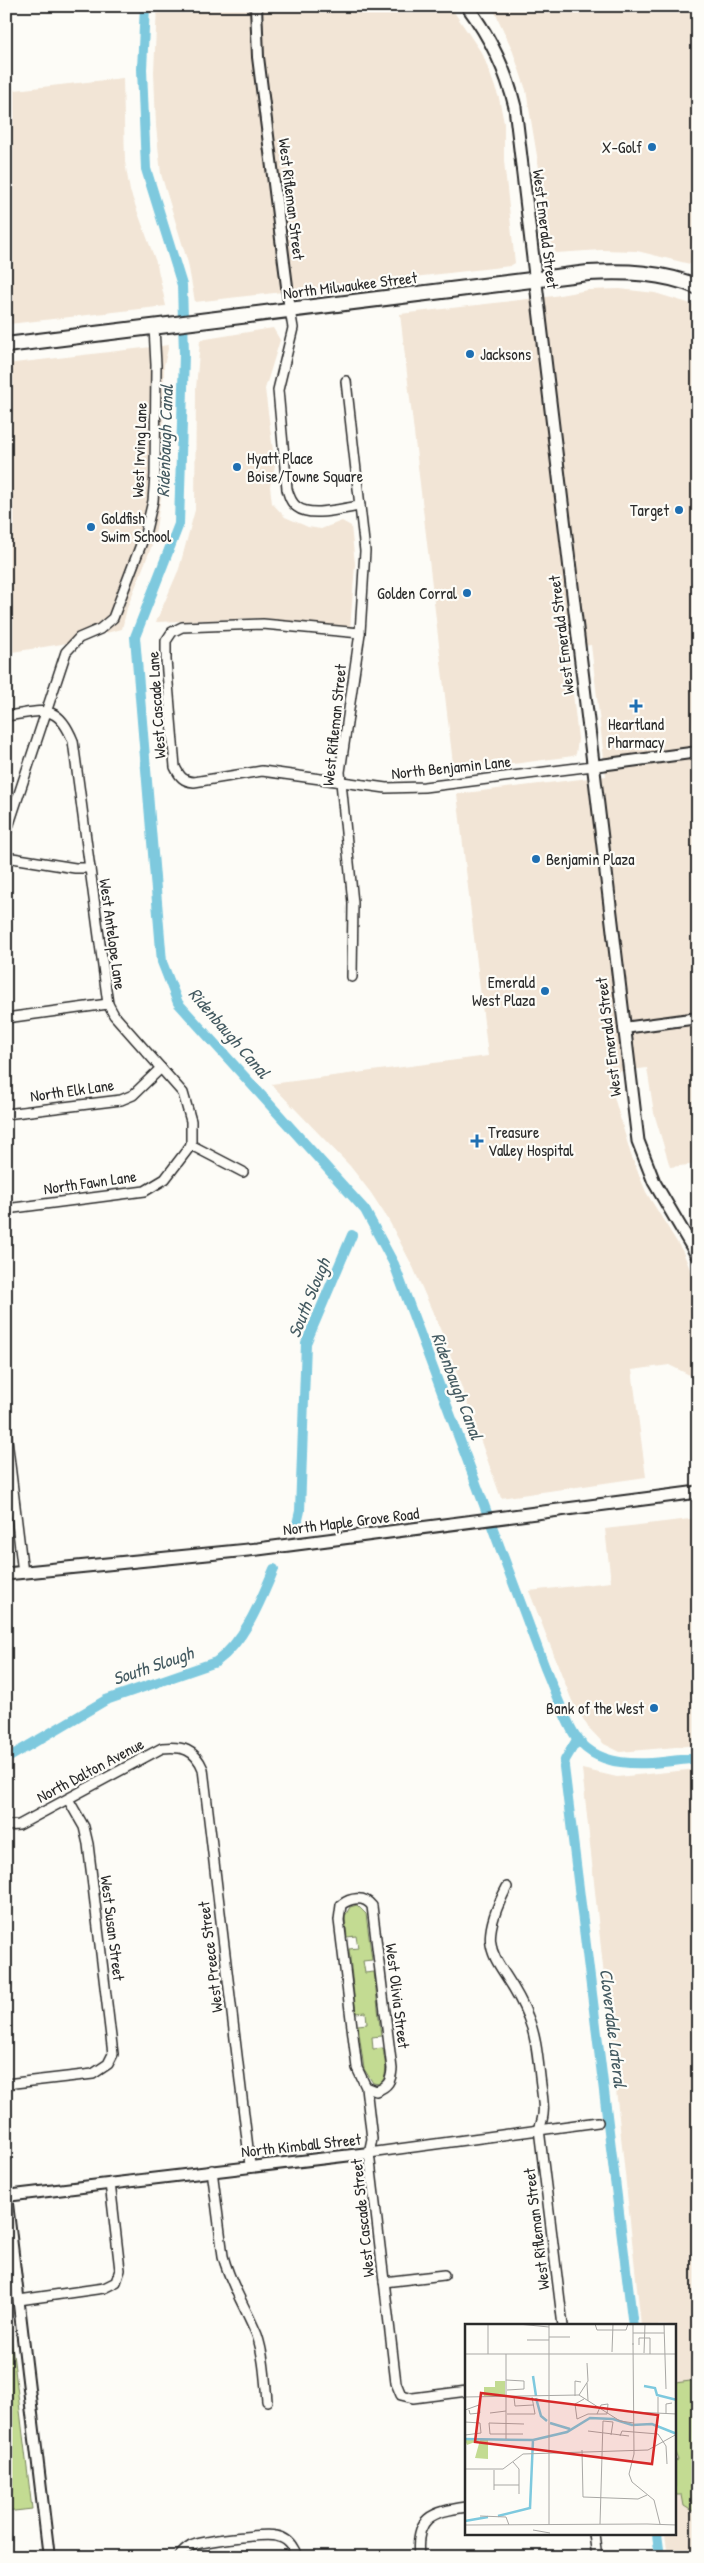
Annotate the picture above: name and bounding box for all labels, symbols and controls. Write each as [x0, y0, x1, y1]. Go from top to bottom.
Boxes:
place label: X-Golf [602, 136, 642, 158]
street label: West Rifleman Street [274, 137, 310, 262]
marker: X-Golf [646, 141, 658, 153]
street label: West Emerald Street [528, 168, 564, 290]
street label: North Milwaukee Street [282, 266, 419, 304]
place label: Jacksons [480, 343, 531, 365]
marker: Jacksons [464, 348, 476, 360]
water label: Ridenbaugh Canal [150, 383, 179, 498]
street label: West Irving Lane [126, 401, 152, 498]
place label: Hyatt Place Boise/Towne Square [247, 447, 364, 487]
marker: Hyatt Place Boise/Towne Square [231, 461, 243, 473]
place label: Target [630, 499, 669, 521]
marker: Target [673, 504, 685, 516]
place label: Goldfish Swim School [101, 507, 172, 547]
marker: Goldfish Swim School [85, 521, 97, 533]
street label: West Emerald Street [543, 574, 579, 696]
place label: Golden Corral [377, 582, 458, 604]
marker: Golden Corral [461, 587, 473, 599]
street label: West Cascade Lane [141, 650, 171, 759]
street label: West Rifleman Street [317, 663, 351, 787]
marker: Heartland Pharmacy [630, 700, 642, 712]
place label: Heartland Pharmacy [608, 713, 665, 753]
street label: North Benjamin Lane [390, 750, 512, 784]
place label: Benjamin Plaza [546, 848, 634, 870]
marker: Benjamin Plaza [530, 853, 542, 865]
street label: West Antelope Lane [94, 877, 132, 992]
place label: Emerald West Plaza [472, 971, 535, 1011]
street label: West Emerald Street [590, 976, 626, 1098]
water label: Ridenbaugh Canal [183, 982, 277, 1084]
marker: Emerald West Plaza [539, 985, 551, 997]
street label: North Elk Lane [29, 1073, 116, 1107]
place label: Treasure Valley Hospital [488, 1121, 574, 1161]
marker: Treasure Valley Hospital [470, 1134, 484, 1148]
street label: North Fawn Lane [42, 1165, 138, 1199]
water label: South Slough [281, 1253, 336, 1341]
water label: Ridenbaugh Canal [426, 1329, 490, 1444]
street label: North Maple Grove Road [282, 1502, 420, 1540]
water label: South Slough [109, 1640, 198, 1691]
place label: Bank of the West [546, 1697, 644, 1719]
marker: Bank of the West [648, 1702, 660, 1714]
street label: North Dalton Avenue [32, 1732, 148, 1808]
street label: West Susan Street [96, 1874, 130, 1982]
street label: West Preece Street [192, 1900, 228, 2014]
street label: West Olivia Street [381, 1942, 415, 2050]
water label: Cloverdale Lateral [594, 1967, 633, 2090]
street label: North Kimball Street [240, 2128, 363, 2162]
street label: West Cascade Street [345, 2157, 379, 2278]
street label: West Rifleman Street [518, 2166, 554, 2291]
inset map [465, 2324, 676, 2536]

